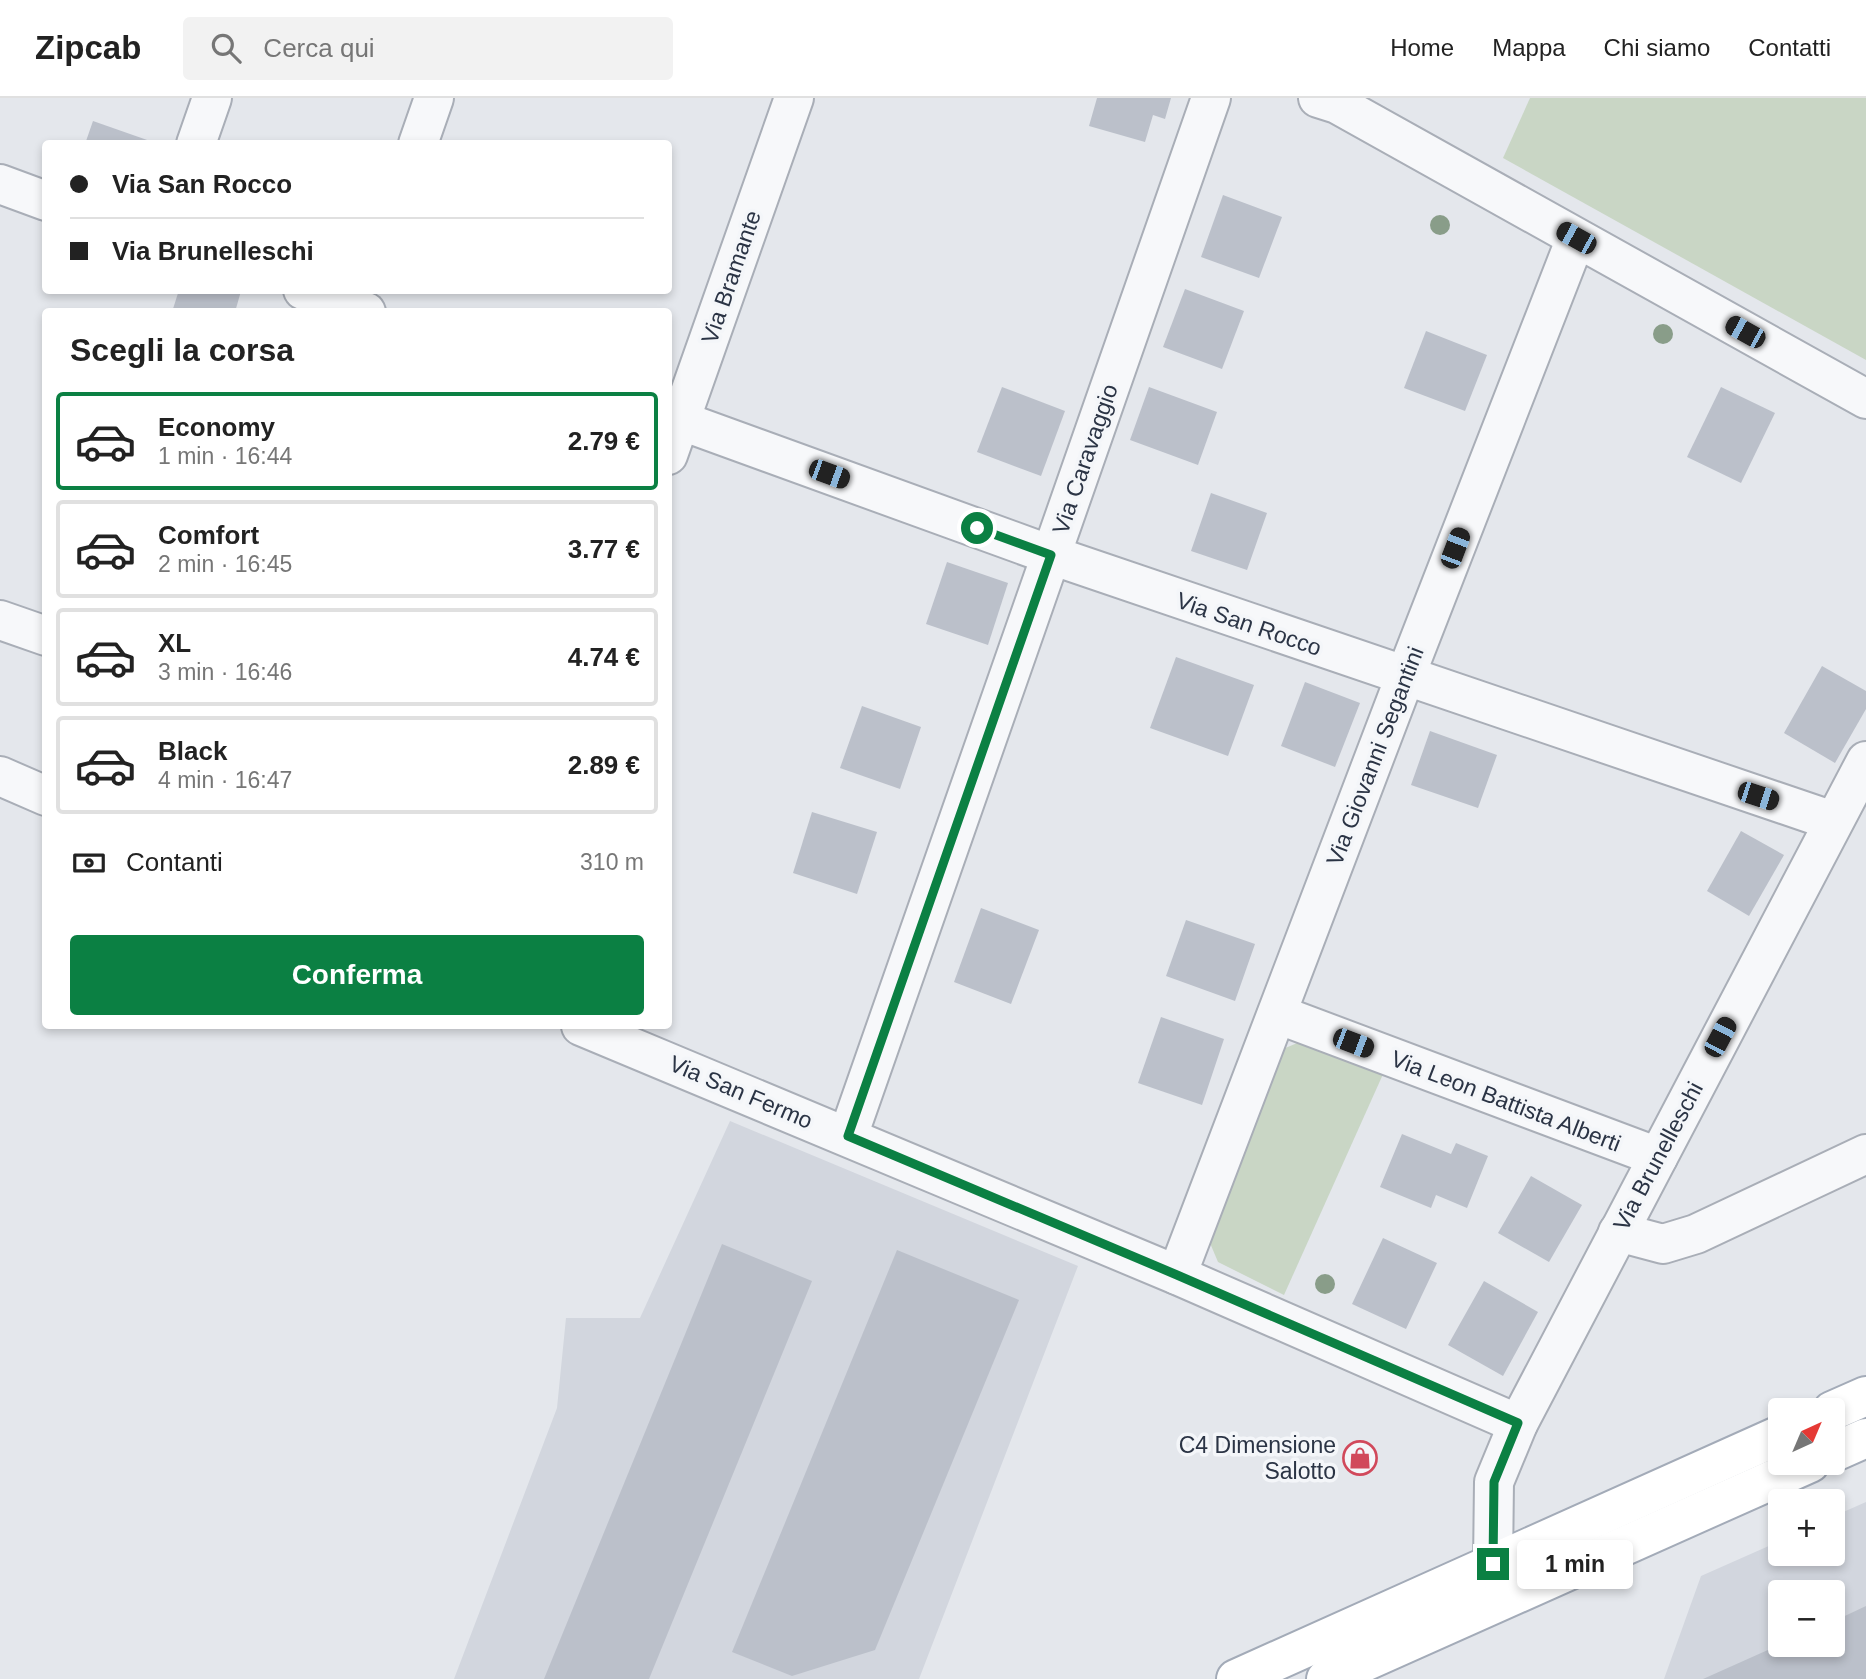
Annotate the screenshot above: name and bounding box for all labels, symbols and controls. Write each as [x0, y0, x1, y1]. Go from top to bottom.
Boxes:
search box [183, 17, 673, 80]
text: Zipcab [35, 29, 141, 66]
icon: search [207, 29, 245, 67]
text: Cerca qui [263, 33, 375, 63]
text: Home [1390, 34, 1454, 61]
text: Mappa [1492, 34, 1566, 61]
text: Chi siamo [1604, 34, 1710, 61]
text: Contatti [1748, 34, 1831, 61]
text: Via San Rocco [112, 169, 292, 199]
street label: Via Bramante [696, 207, 766, 347]
car [1553, 219, 1600, 257]
text: Via Brunelleschi [112, 236, 314, 266]
car [1722, 313, 1769, 351]
text: Scegli la corsa [70, 332, 294, 368]
street label: Via Caravaggio [1047, 381, 1123, 537]
icon: car [74, 410, 137, 473]
text: Economy [158, 412, 275, 442]
text: 2.79 € [568, 426, 640, 456]
text: 1 min · 16:44 [158, 443, 292, 469]
car [806, 457, 853, 491]
route start [961, 512, 993, 544]
icon: car [74, 518, 137, 581]
text: Comfort [158, 520, 259, 550]
car [1438, 525, 1473, 571]
text: 3.77 € [568, 534, 640, 564]
text: 2 min · 16:45 [158, 551, 292, 577]
street label: Via San Rocco [1173, 587, 1325, 661]
icon: car [74, 626, 137, 689]
text: XL [158, 628, 191, 658]
text: 4.74 € [568, 642, 640, 672]
street label: Via Giovanni Segantini [1321, 643, 1429, 869]
text: 3 min · 16:46 [158, 659, 292, 685]
icon: car [74, 734, 137, 797]
text: Black [158, 736, 227, 766]
text: 2.89 € [568, 750, 640, 780]
text: 4 min · 16:47 [158, 767, 292, 793]
car [1735, 780, 1782, 812]
icon: cash [70, 844, 108, 882]
text: Contanti [126, 847, 223, 877]
text: 310 m [580, 849, 644, 875]
button: Conferma [70, 935, 644, 1015]
car [1701, 1014, 1740, 1060]
car [1330, 1026, 1377, 1060]
street label: Via Leon Battista Alberti [1388, 1045, 1624, 1157]
street label: Via San Fermo [666, 1050, 816, 1134]
street label: Via Brunelleschi [1608, 1077, 1708, 1235]
north arrow [1768, 1398, 1844, 1475]
map controls [1768, 1398, 1845, 1657]
place label: C4 Dimensione Salotto [1179, 1432, 1336, 1484]
shop icon: C4 Dimensione Salotto [1341, 1439, 1379, 1477]
button: + [1768, 1489, 1845, 1566]
callout: 1 min [1518, 1540, 1633, 1588]
route end [1477, 1548, 1509, 1580]
text: 1 min [1545, 1551, 1605, 1577]
button: − [1768, 1580, 1845, 1657]

